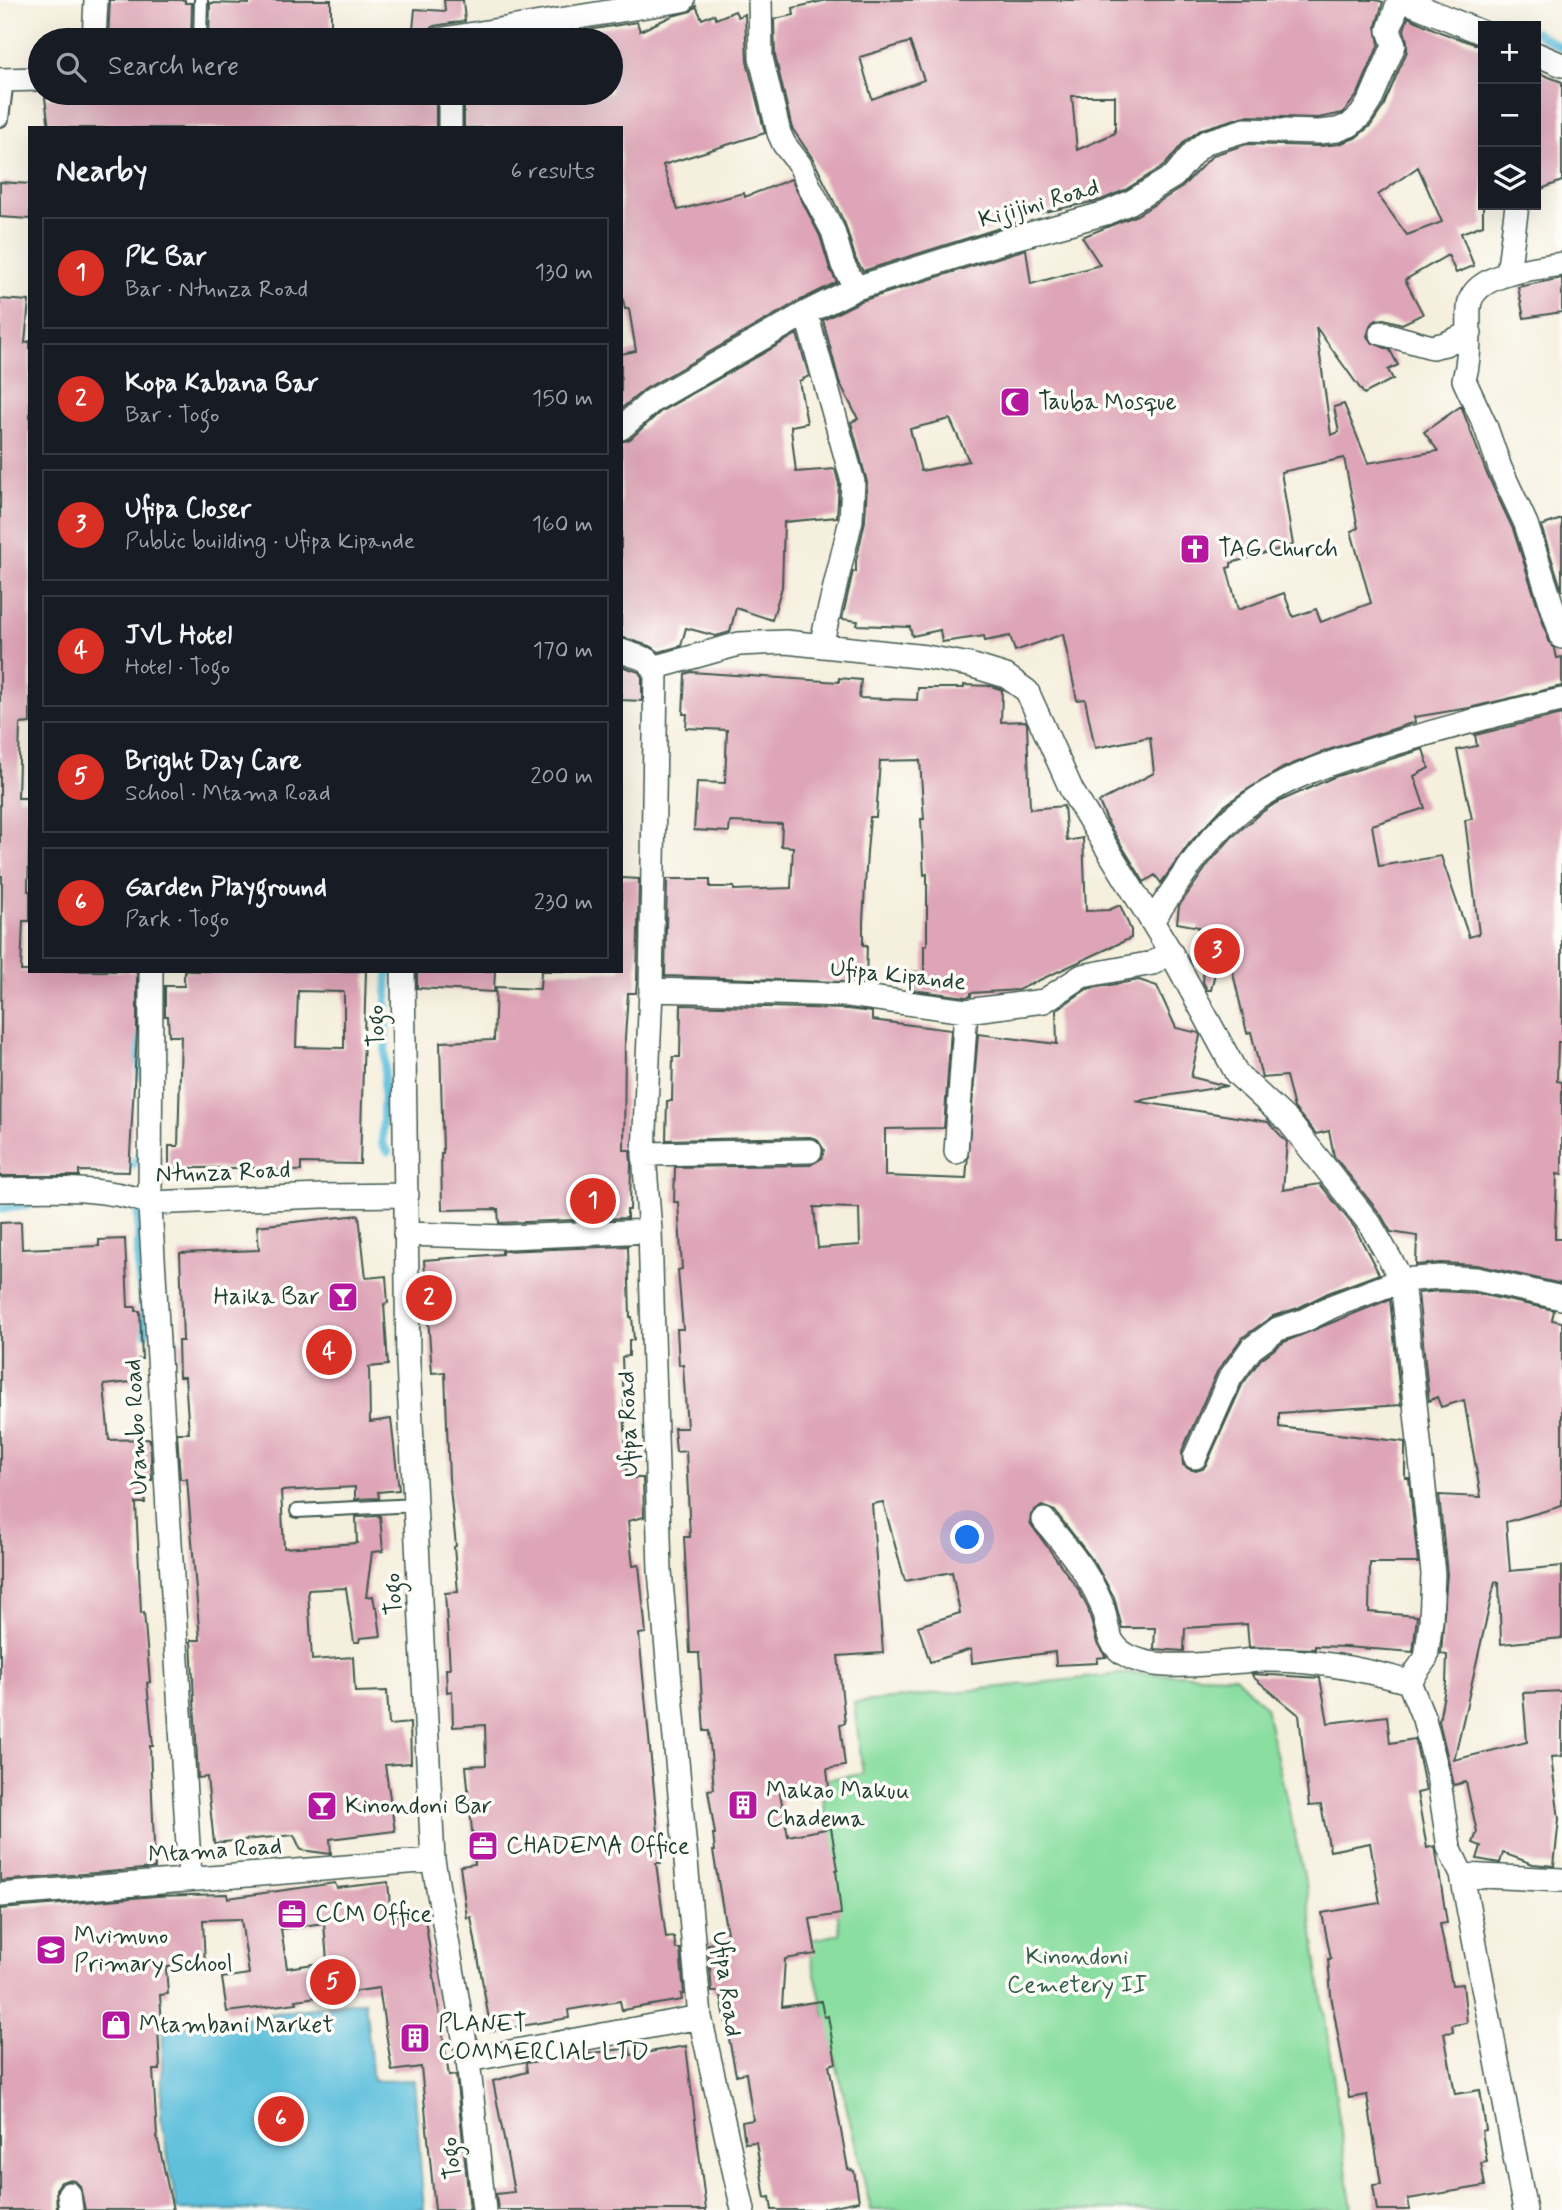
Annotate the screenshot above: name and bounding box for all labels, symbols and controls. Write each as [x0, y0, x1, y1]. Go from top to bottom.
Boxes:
map controls [1478, 21, 1541, 210]
button: + [1478, 21, 1541, 84]
search box [28, 28, 623, 105]
icon: search [52, 48, 90, 86]
text: Search here [108, 50, 239, 84]
button: − [1478, 84, 1541, 147]
button: layers [1478, 147, 1541, 210]
text: Nearby [56, 152, 147, 191]
text: 6 results [511, 157, 595, 187]
street label: Kijijini Road [975, 172, 1103, 236]
text: PK Bar [125, 241, 207, 275]
text: 1 [76, 258, 86, 288]
text: 130 m [535, 258, 593, 288]
text: Bar · Ntunza Road [125, 275, 308, 305]
text: Kopa Kabana Bar [125, 367, 319, 401]
text: 2 [75, 384, 87, 414]
text: 150 m [532, 384, 593, 414]
mosque icon: Tauba Mosque [998, 385, 1032, 419]
place label: Tauba Mosque [1038, 387, 1177, 418]
text: Bar · Togo [125, 401, 219, 431]
text: Ufipa Closer [125, 493, 251, 527]
text: 3 [76, 510, 86, 540]
text: 160 m [532, 510, 593, 540]
text: Public building · Ufipa Kipande [125, 527, 415, 557]
church icon: TAG Church [1178, 532, 1212, 566]
place label: TAG Church [1218, 534, 1338, 565]
text: JVL Hotel [125, 619, 232, 653]
text: 4 [74, 636, 88, 666]
text: 170 m [533, 636, 593, 666]
text: Hotel · Togo [125, 653, 230, 683]
text: Bright Day Care [125, 745, 302, 779]
text: 5 [74, 762, 88, 792]
text: 200 m [530, 762, 593, 792]
text: School · Mtama Road [125, 779, 330, 809]
text: Garden Playground [125, 871, 327, 905]
text: 6 [75, 888, 87, 918]
text: 230 m [534, 888, 593, 918]
text: Park · Togo [125, 905, 229, 935]
pin: 3 [1194, 925, 1240, 977]
street label: Ufipa Kipande [829, 953, 968, 999]
street label: Togo [361, 1004, 396, 1048]
street label: Ntunza Road [155, 1155, 291, 1191]
pin: 1 [570, 1175, 616, 1227]
pin: 2 [406, 1272, 452, 1324]
bar icon: Haika Bar [326, 1280, 360, 1314]
place label: Haika Bar [213, 1282, 320, 1313]
pin: 4 [306, 1326, 352, 1378]
street label: Urambo Road [118, 1358, 156, 1496]
street label: Ufipa Road [612, 1370, 646, 1478]
your location [950, 1520, 984, 1554]
street label: Togo [377, 1572, 414, 1616]
place label: Makao Makuu Chadema [766, 1776, 909, 1835]
building icon: Makao Makuu Chadema [726, 1788, 760, 1822]
bar icon: Kinondoni Bar [305, 1789, 339, 1823]
place label: Kinondoni Bar [345, 1791, 492, 1822]
office icon: CHADEMA Office [466, 1829, 500, 1863]
street label: Mtama Road [147, 1831, 283, 1871]
place label: CHADEMA Office [506, 1831, 690, 1862]
office icon: CCM Office [275, 1897, 309, 1931]
place label: CCM Office [315, 1899, 432, 1930]
place label: Mvimuno Primary School [74, 1921, 233, 1980]
street label: Ufipa Road [704, 1929, 748, 2039]
school or university icon: Mvimuno Primary School [34, 1933, 68, 1967]
park label: Kinondoni Cemetery II [1007, 1942, 1147, 2001]
pin: 5 [310, 1956, 356, 2008]
shop icon: Mtambani Market [99, 2008, 133, 2042]
place label: PLANET COMMERCIAL LTD [438, 2009, 649, 2068]
place label: Mtambani Market [139, 2010, 334, 2041]
building icon: PLANET COMMERCIAL LTD [398, 2021, 432, 2055]
pin: 6 [258, 2093, 304, 2145]
street label: Togo [434, 2135, 473, 2181]

